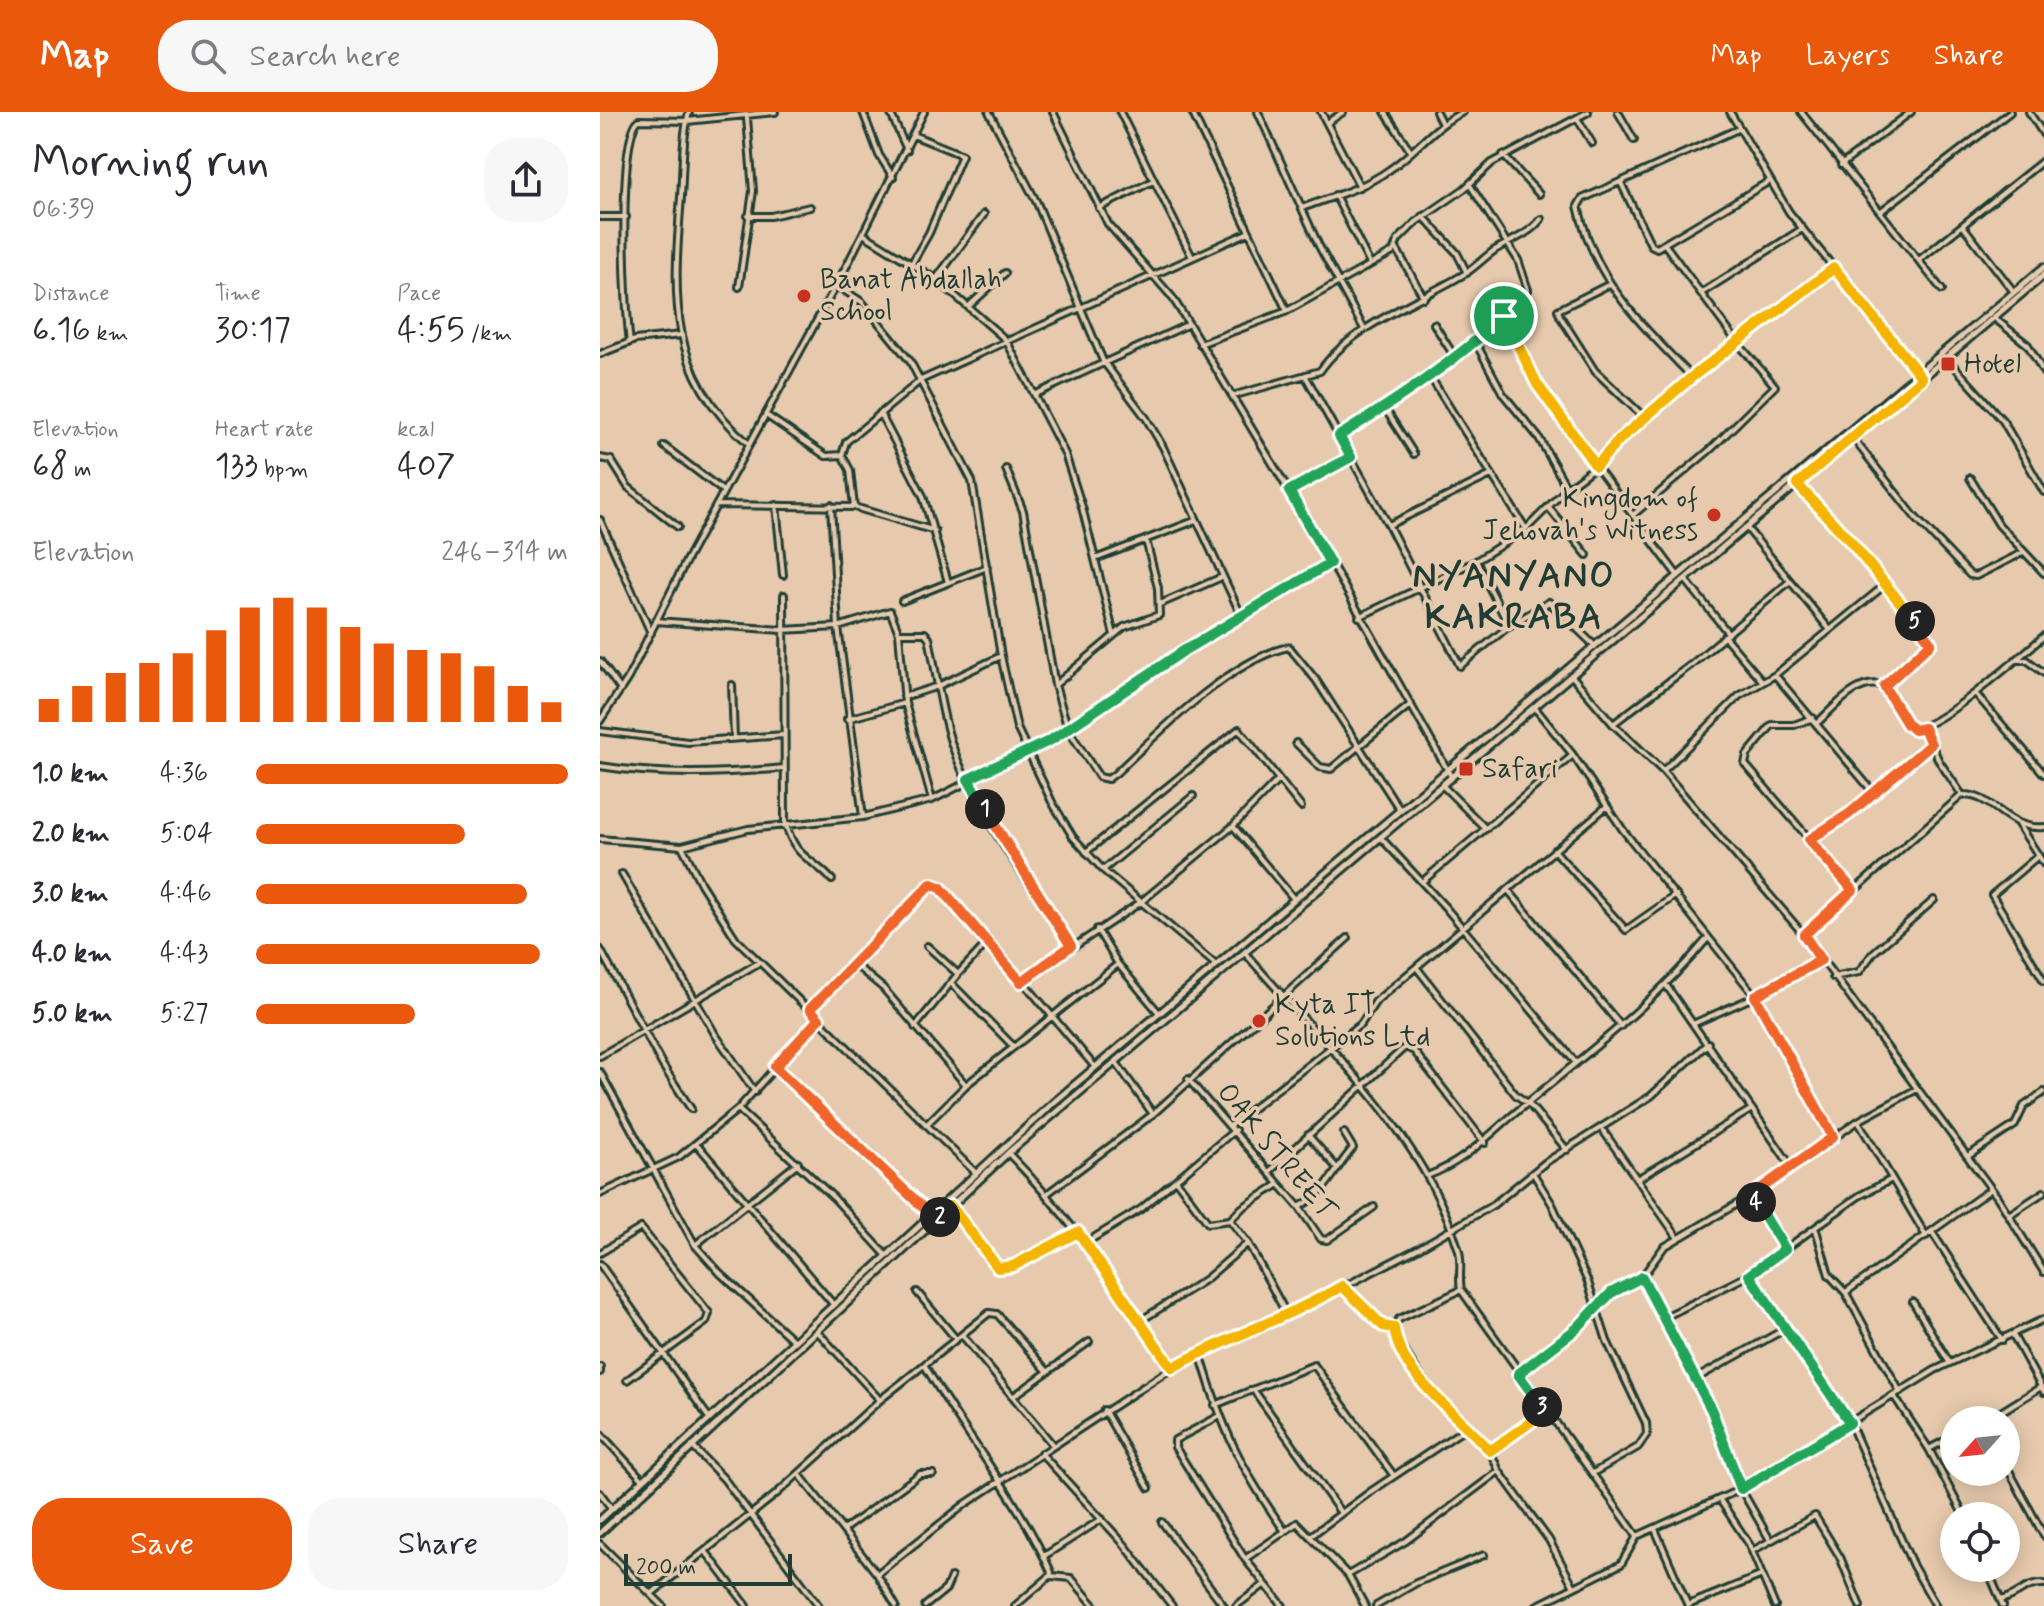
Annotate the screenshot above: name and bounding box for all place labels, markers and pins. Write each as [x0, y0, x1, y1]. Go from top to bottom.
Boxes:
place label: Banat Abdallah School [820, 262, 1002, 331]
pin [1470, 282, 1538, 350]
marker: Banat Abdallah School [795, 287, 813, 305]
place label: Hotel [1964, 346, 2021, 383]
marker: Hotel [1939, 355, 1957, 373]
place label: Kingdom of Jehovah's Witness [1482, 481, 1698, 550]
marker: Kingdom of Jehovah's Witness [1705, 506, 1723, 524]
pin: 5 [1895, 601, 1935, 641]
place label: Safari [1482, 751, 1557, 788]
marker: Safari [1457, 760, 1475, 778]
pin: 1 [965, 789, 1005, 829]
place label: Kyta IT Solutions Ltd [1275, 987, 1430, 1056]
marker: Kyta IT Solutions Ltd [1250, 1012, 1268, 1030]
pin: 4 [1736, 1182, 1776, 1222]
pin: 2 [920, 1197, 960, 1237]
pin: 3 [1522, 1387, 1562, 1427]

